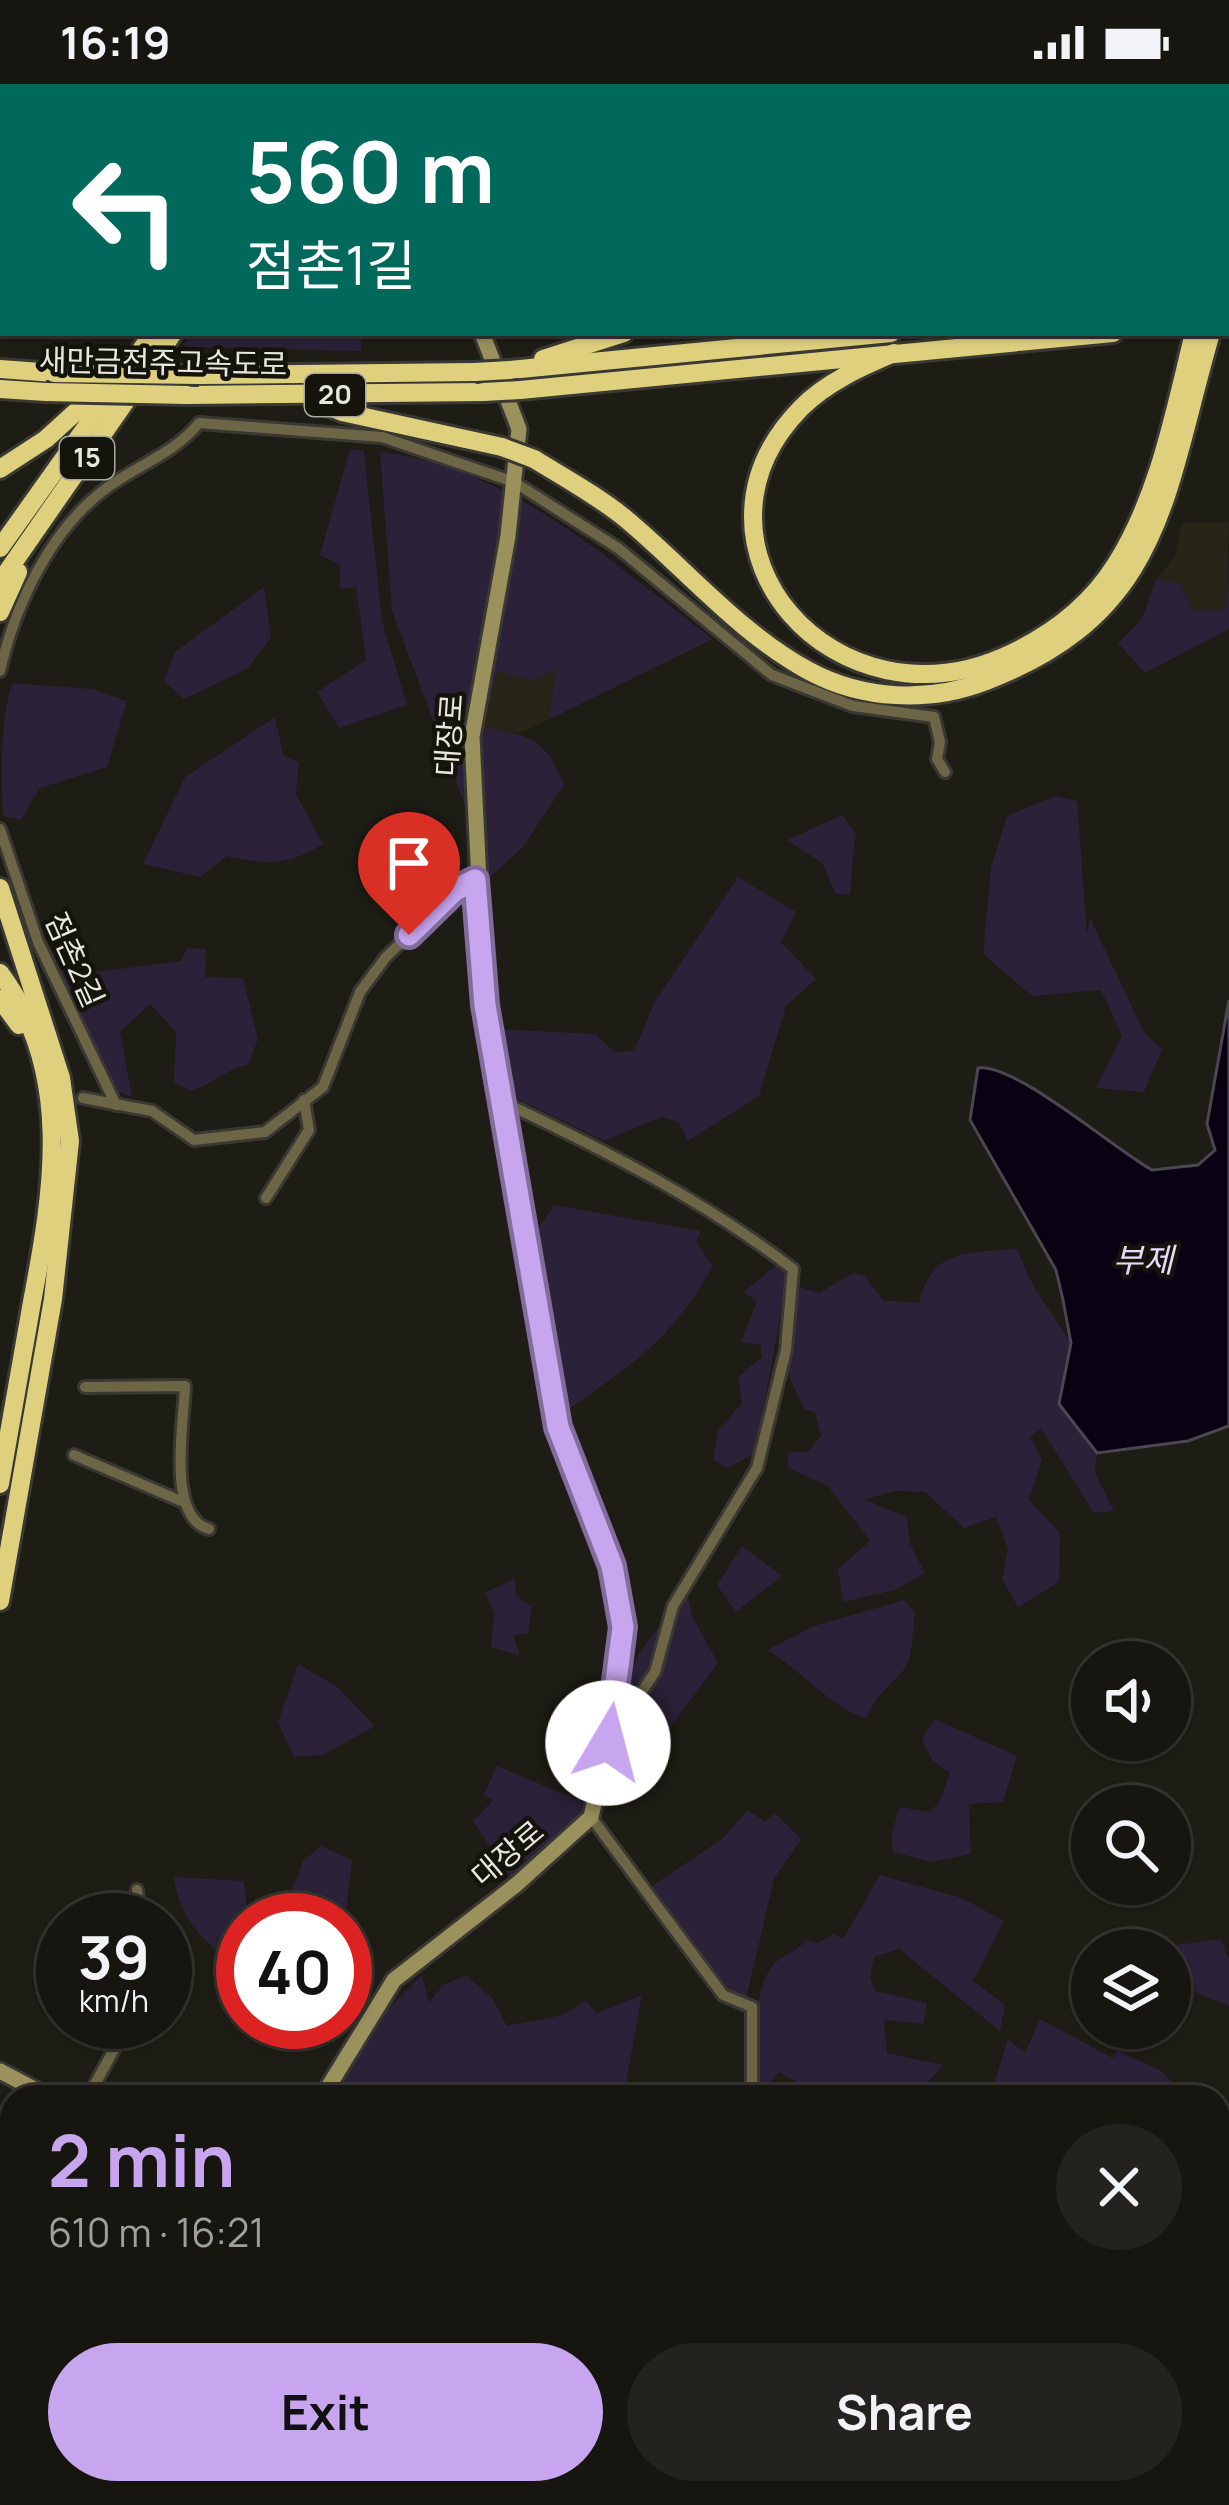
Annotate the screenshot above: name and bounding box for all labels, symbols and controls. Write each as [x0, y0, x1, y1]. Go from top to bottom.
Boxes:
text: 16:19 [60, 11, 171, 73]
text: 560 m [246, 113, 495, 228]
icon: left [48, 132, 204, 288]
text: 점촌1길 [246, 227, 416, 301]
street label: 새만금전주고속도로 [38, 339, 288, 384]
road number: 20 [305, 374, 365, 416]
road number: 15 [60, 437, 114, 479]
street label: 대장로 [425, 692, 472, 778]
pin [358, 812, 460, 935]
icon: arrive [376, 830, 442, 896]
street label: 점촌2길 [36, 905, 114, 1013]
water label: 부제 [1113, 1237, 1177, 1282]
map controls [1071, 1641, 1191, 2049]
button: sound [1071, 1641, 1191, 1761]
position arrow [545, 1680, 671, 1806]
button: search [1071, 1785, 1191, 1905]
street label: 대장로 [462, 1811, 552, 1895]
speed limit sign: 40 [216, 1893, 372, 2049]
text: 39 [78, 1915, 150, 1997]
button: layers [1071, 1929, 1191, 2049]
text: km/h [79, 1980, 149, 2021]
text: 2 min [48, 2110, 235, 2209]
button: close [1056, 2124, 1182, 2250]
text: 610 m · 16:21 [48, 2205, 264, 2259]
button: Exit [48, 2343, 603, 2481]
button: Share [627, 2343, 1182, 2481]

